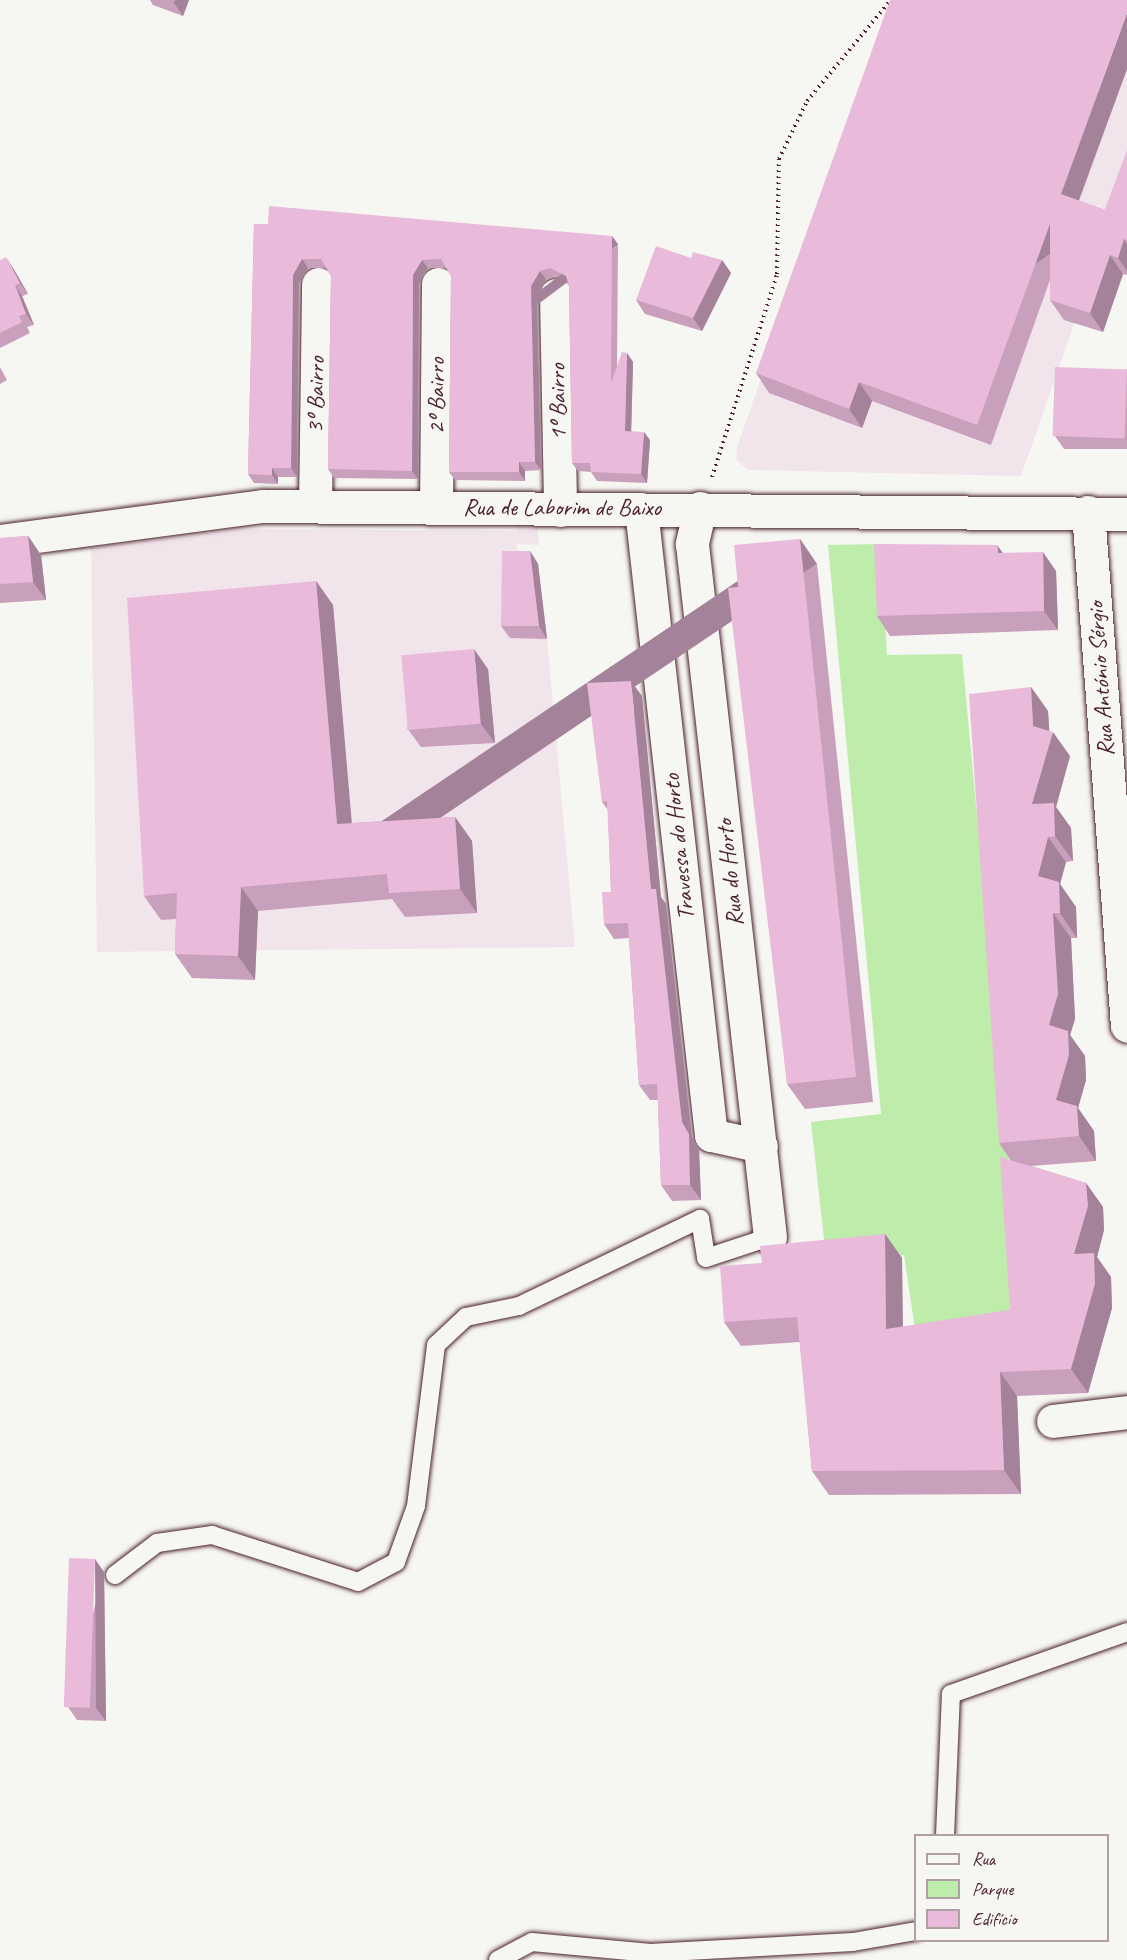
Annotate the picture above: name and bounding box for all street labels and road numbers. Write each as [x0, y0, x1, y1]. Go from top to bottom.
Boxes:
street label: 3º Bairro [301, 356, 331, 434]
street label: 2º Bairro [423, 358, 451, 434]
street label: 1º Bairro [543, 363, 573, 441]
street label: Rua de Laborim de Baixo [463, 494, 661, 522]
street label: Rua António Sérgio [1081, 601, 1121, 757]
street label: Travessa do Horto [657, 773, 701, 921]
street label: Rua do Horto [710, 818, 750, 928]

